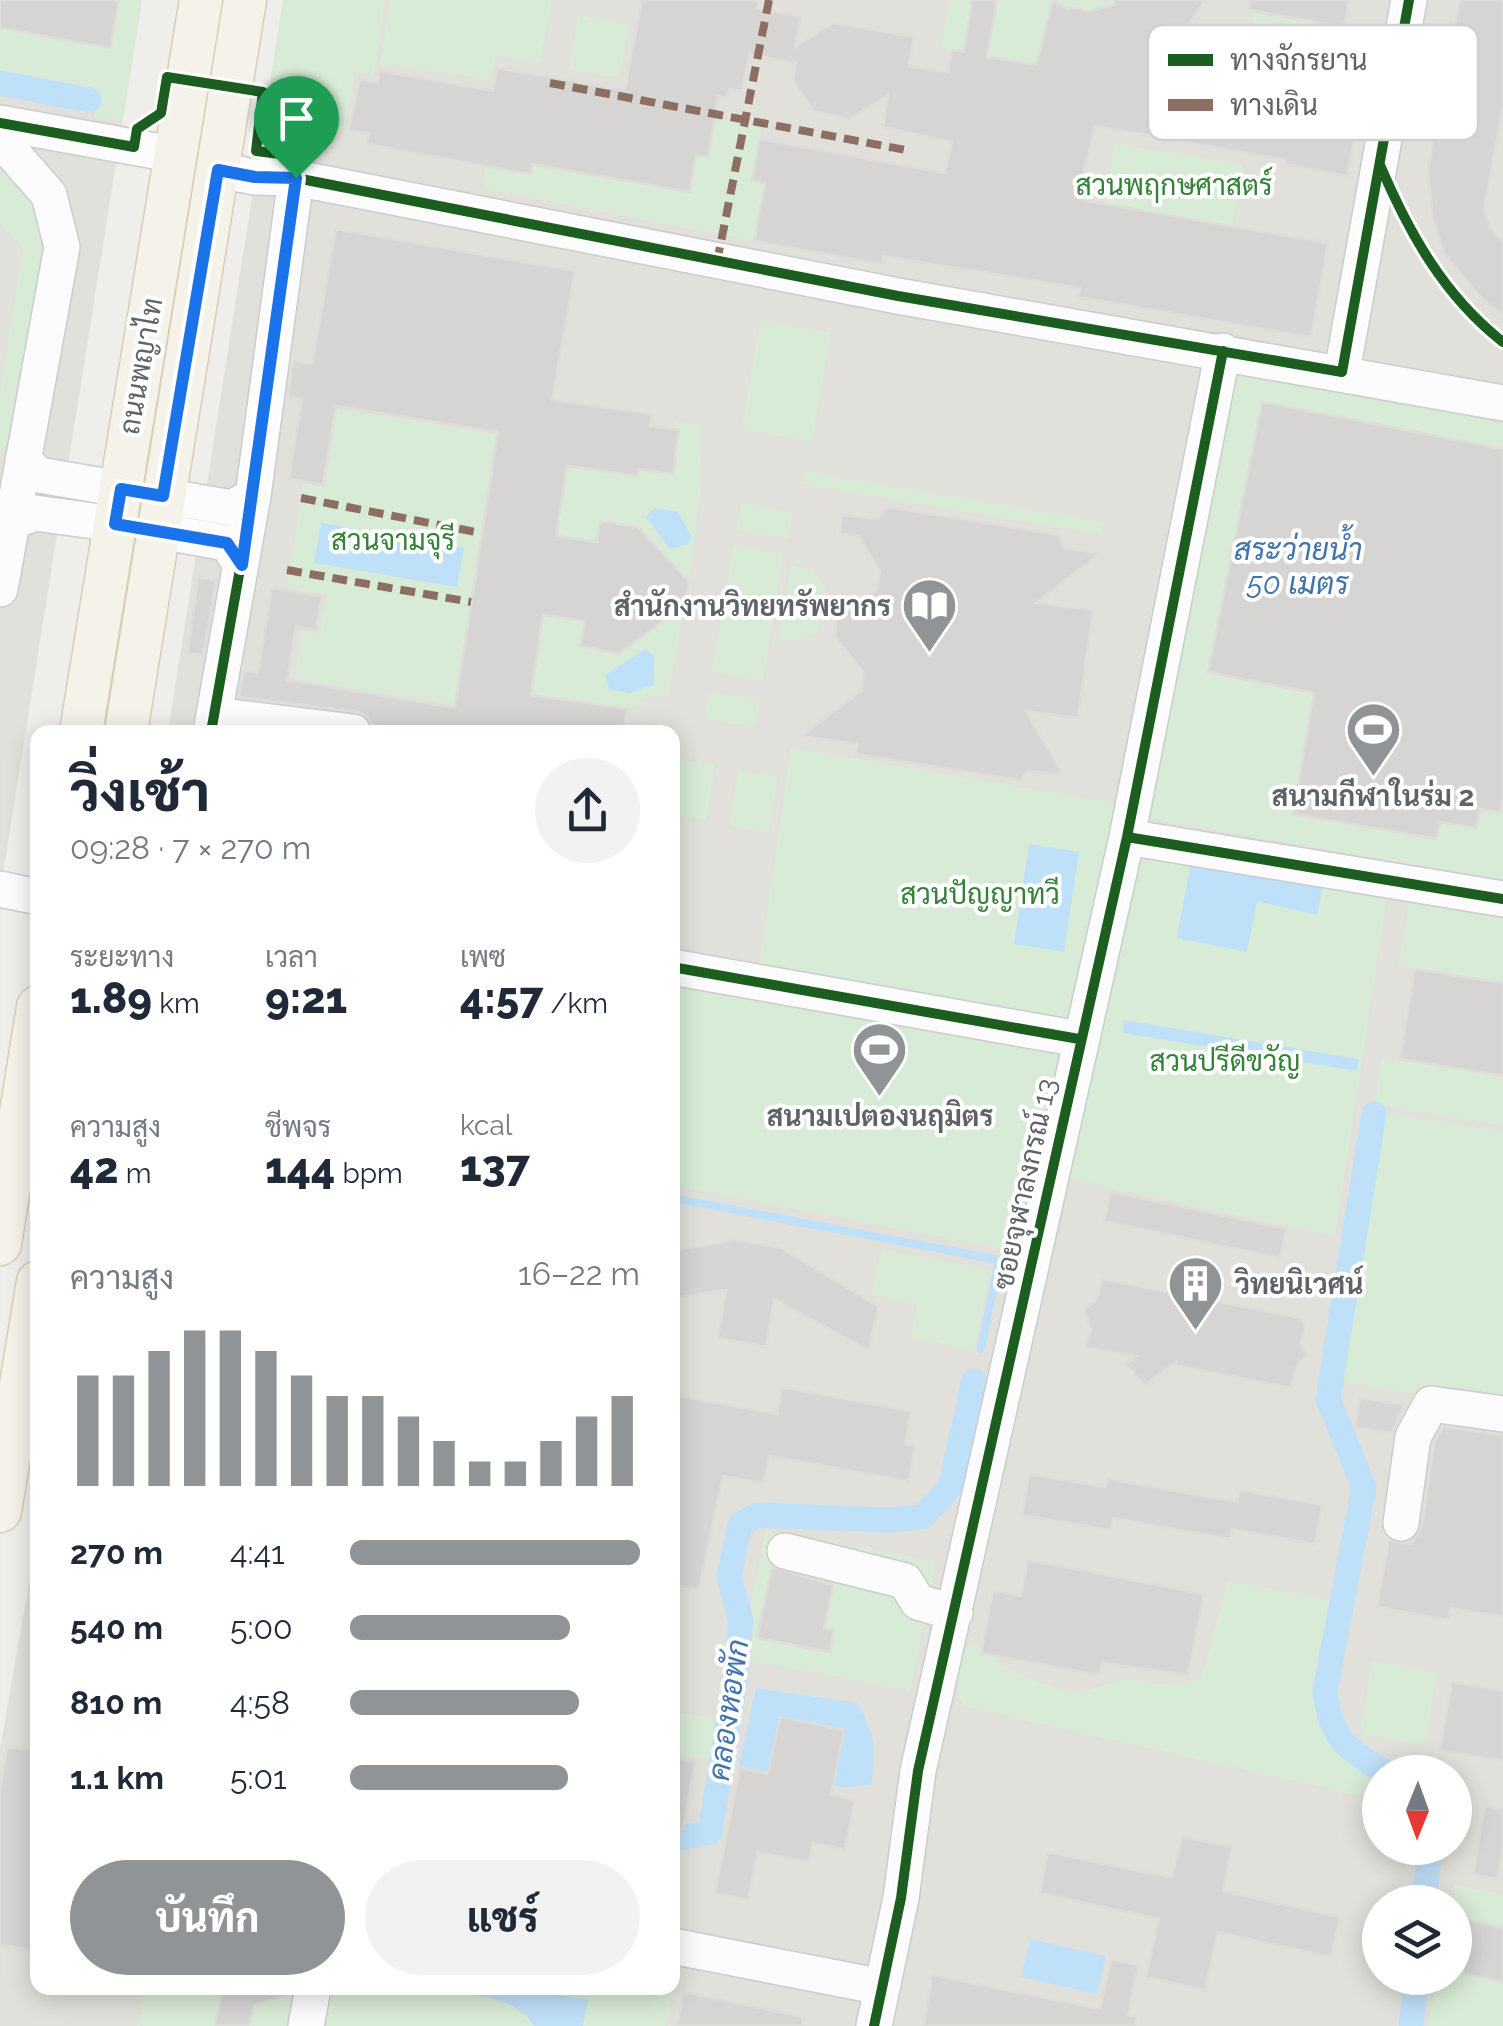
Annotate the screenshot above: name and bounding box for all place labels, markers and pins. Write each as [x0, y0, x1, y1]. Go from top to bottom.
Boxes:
pin [254, 76, 339, 179]
library icon: สำนักงานวิทยทรัพยากร [900, 576, 960, 655]
place label: สำนักงานวิทยทรัพยากร [614, 588, 891, 623]
sports icon: สนามกีฬาในร่ม 2 [1343, 700, 1403, 779]
place label: สนามกีฬาในร่ม 2 [1272, 777, 1474, 813]
sports icon: สนามเปตองนฤมิตร [850, 1020, 910, 1099]
place label: สนามเปตองนฤมิตร [767, 1099, 993, 1133]
building icon: วิทยนิเวศน์ [1166, 1254, 1226, 1333]
place label: วิทยนิเวศน์ [1234, 1265, 1364, 1301]

